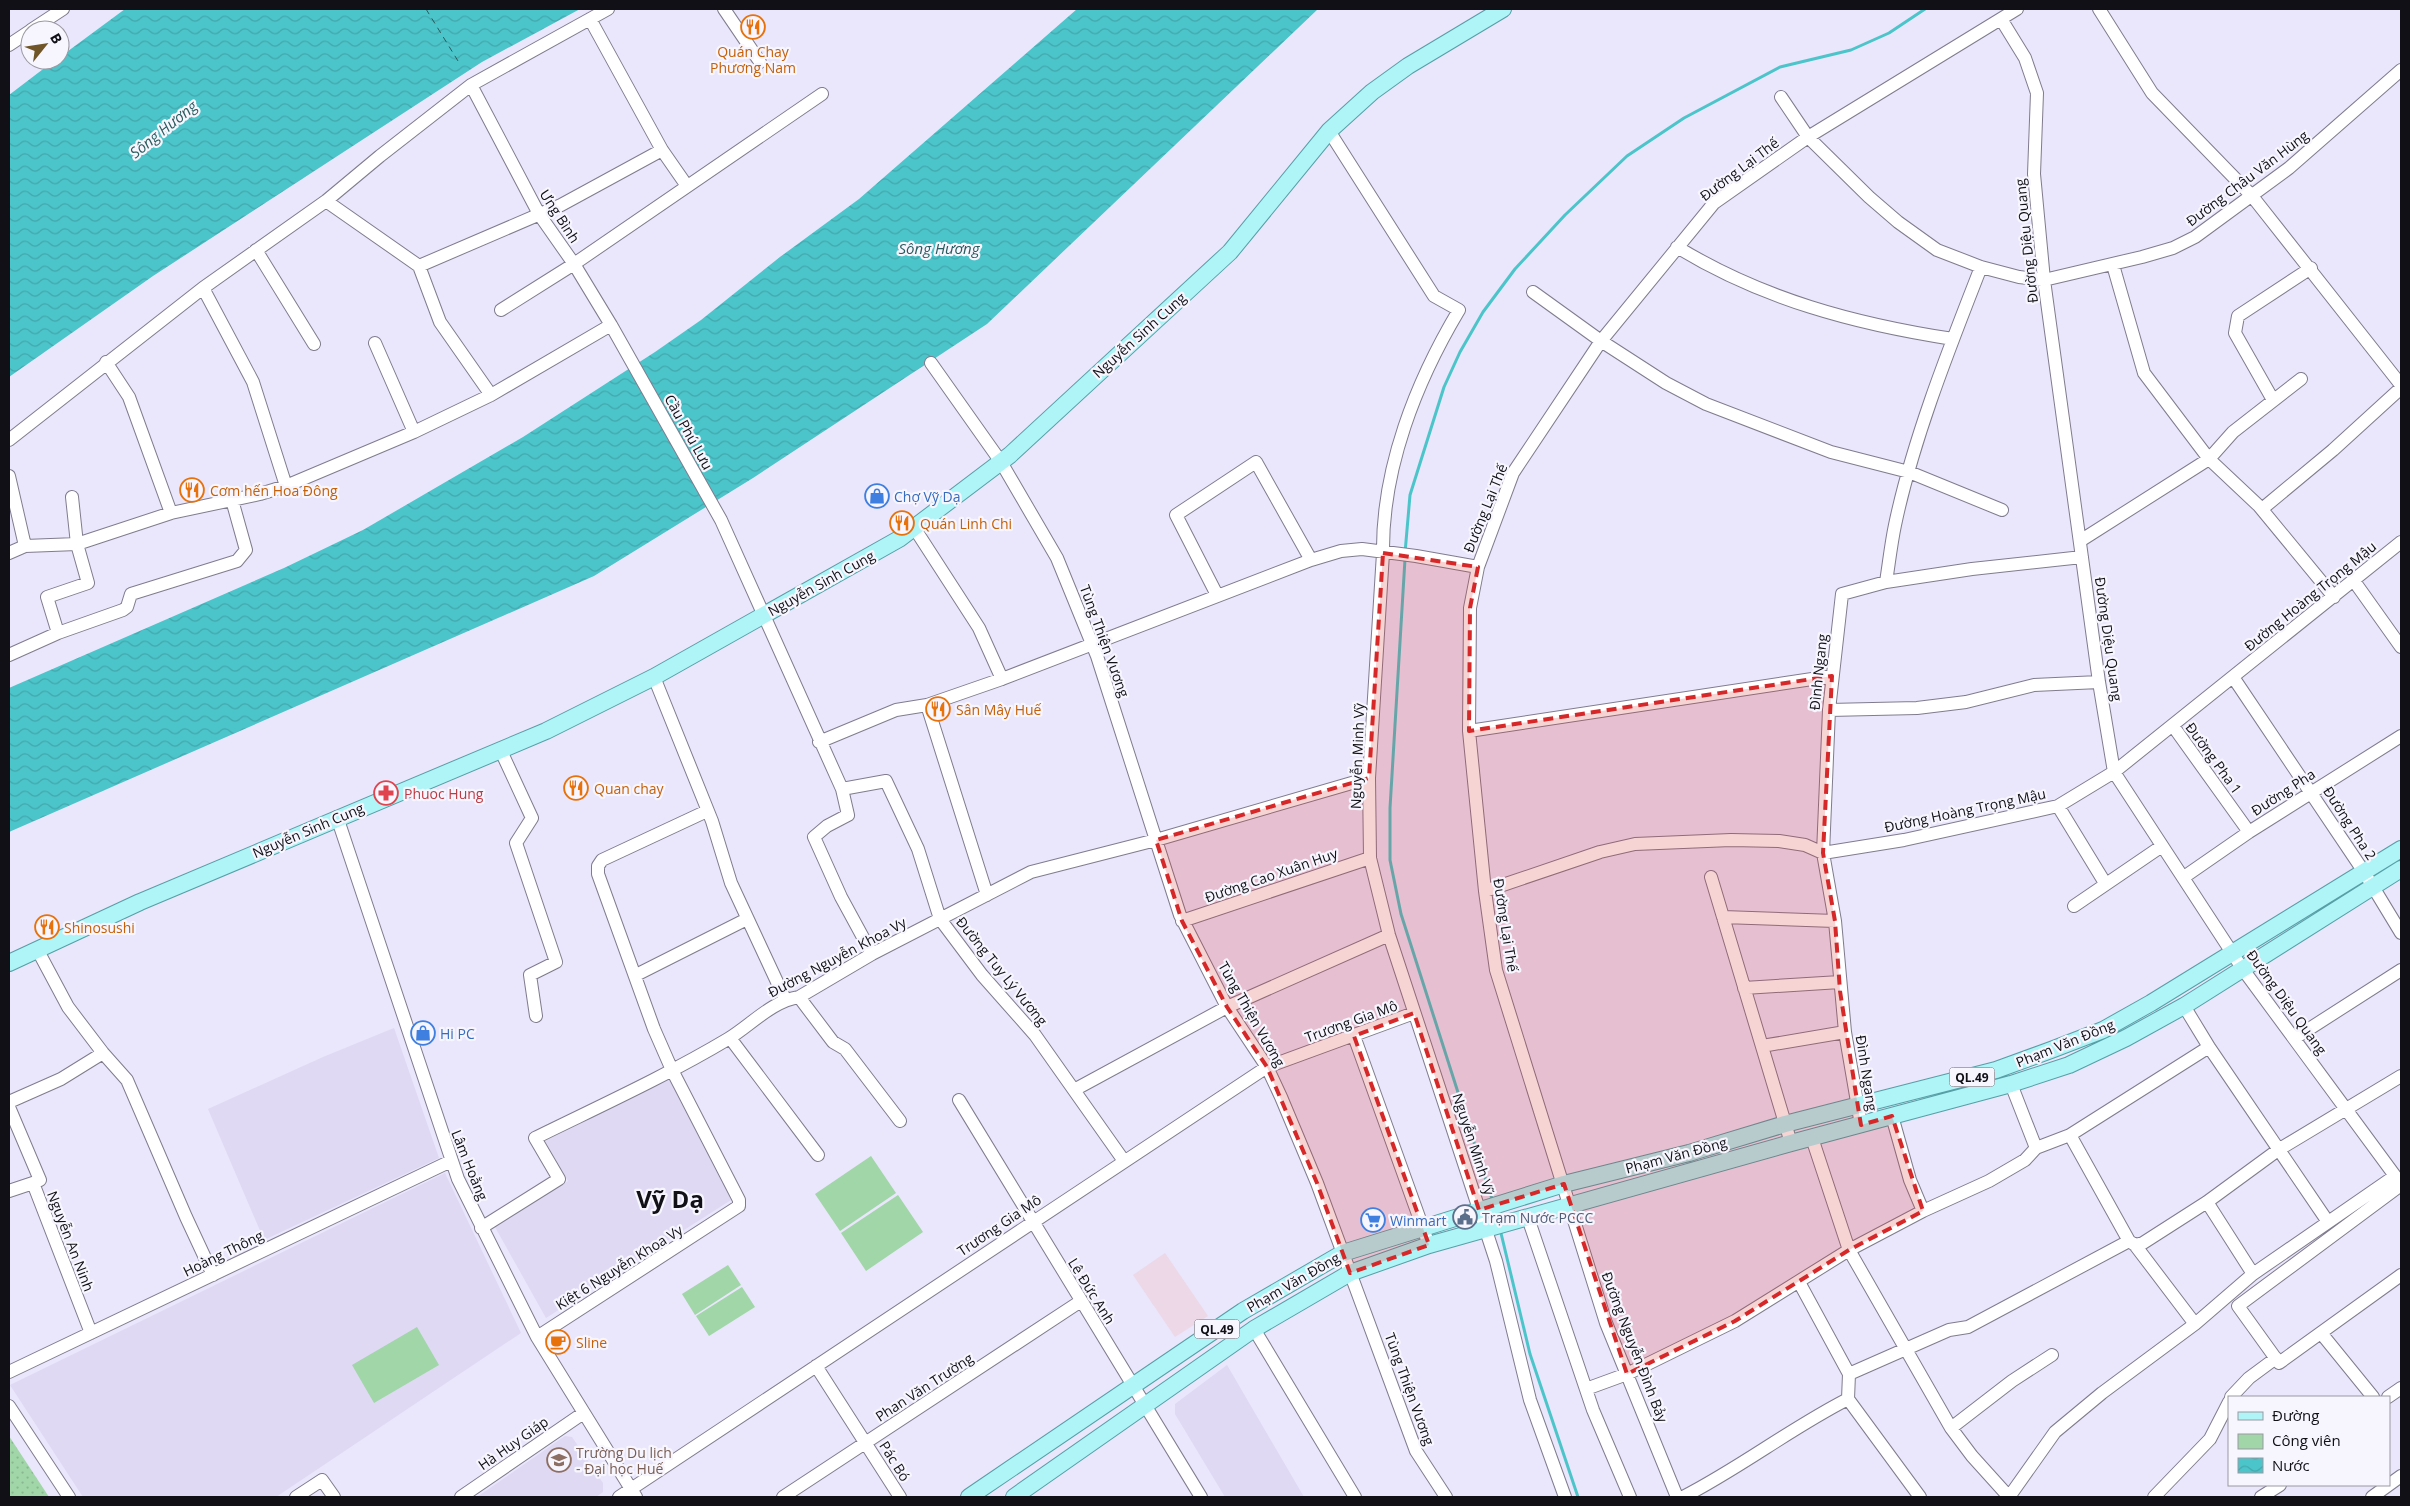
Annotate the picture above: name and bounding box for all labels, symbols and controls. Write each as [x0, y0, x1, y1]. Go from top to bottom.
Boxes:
restaurant icon: Quán Chay Phương Nam [740, 14, 766, 40]
north arrow [20, 20, 70, 70]
text: B [46, 29, 67, 47]
place label: Quán Chay Phương Nam [710, 42, 796, 77]
water label: Sông Hương [125, 95, 202, 162]
street label: Đường Châu Văn Hùng [2182, 125, 2312, 230]
street label: Đường Lại Thế [1696, 133, 1782, 205]
street label: Đường Diệu Quang [2010, 177, 2042, 304]
street label: Ưng Bình [536, 186, 584, 246]
water label: Sông Hương [899, 238, 981, 258]
street label: Nguyễn Sinh Cung [1088, 288, 1190, 382]
street label: Cầu Phú Lưu [661, 391, 717, 473]
street label: Đường Lại Thế [1459, 461, 1512, 555]
restaurant icon: Cơm hến Hoa Đông [179, 477, 205, 503]
place label: Cơm hến Hoa Đông [210, 481, 338, 500]
shop icon: Chợ Vỹ Dạ [864, 483, 890, 509]
place label: Chợ Vỹ Dạ [894, 487, 961, 506]
restaurant icon: Quán Linh Chi [889, 510, 915, 536]
place label: Quán Linh Chi [920, 514, 1012, 533]
street label: Đường Hoàng Trọng Mậu [2240, 537, 2380, 655]
street label: Nguyễn Sinh Cung [764, 546, 878, 620]
street label: Đường Diệu Quang [2091, 576, 2127, 703]
street label: Tùng Thiện Vương [1076, 582, 1134, 700]
street label: Đình Ngang [1805, 633, 1831, 711]
restaurant icon: Sân Mây Huế [925, 696, 951, 722]
place label: Sân Mây Huế [956, 700, 1042, 719]
street label: Nguyễn Minh Vỹ [1346, 702, 1368, 809]
street label: Đường Pha 1 [2182, 718, 2246, 798]
street label: Đường Pha [2247, 764, 2319, 820]
restaurant icon: Quan chay [563, 775, 589, 801]
place label: Quan chay [594, 779, 665, 798]
pharmacy icon: Phuoc Hung [373, 780, 399, 806]
street label: Đường Pha 2 [2319, 782, 2381, 864]
place label: Phuoc Hung [404, 784, 484, 803]
street label: Đường Hoàng Trọng Mậu [1882, 784, 2048, 836]
street label: Nguyễn Sinh Cung [249, 798, 367, 862]
street label: Đường Cao Xuân Huy [1202, 843, 1341, 907]
street label: Đường Lại Thế [1489, 877, 1523, 973]
street label: Đường Nguyễn Khoa Vy [765, 912, 910, 1002]
street label: Đường Tuy Lý Vương [952, 913, 1052, 1030]
restaurant icon: Shinosushi [34, 914, 60, 940]
place label: Shinosushi [64, 918, 135, 937]
street label: Đường Diệu Quang [2243, 946, 2332, 1058]
street label: Tùng Thiện Vương [1214, 958, 1290, 1070]
street label: Trương Gia Mô [1302, 995, 1400, 1047]
street label: Phạm Văn Đồng [2013, 1014, 2117, 1071]
shop icon: Hi PC [410, 1020, 436, 1046]
place label: Hi PC [440, 1024, 475, 1043]
street label: Đình Ngang [1852, 1034, 1882, 1113]
road number: QL.49 [1950, 1068, 1994, 1086]
street label: Nguyễn Minh Vỹ [1449, 1091, 1500, 1198]
street label: Lâm Hoằng [447, 1127, 493, 1203]
street label: Phạm Văn Đồng [1623, 1132, 1729, 1178]
district label: Vỹ Dạ [636, 1182, 704, 1215]
street label: Nguyễn An Ninh [43, 1188, 99, 1294]
street label: Trương Gia Mô [953, 1190, 1045, 1260]
public building icon: Trạm Nước PCCC [1452, 1204, 1478, 1230]
supermarket icon: Winmart [1360, 1207, 1386, 1233]
place label: Trạm Nước PCCC [1482, 1208, 1594, 1227]
place label: Winmart [1390, 1211, 1447, 1230]
street label: Kiệt 6 Nguyễn Khoa Vy [552, 1220, 687, 1314]
street label: Hoàng Thông [180, 1225, 267, 1281]
street label: Phạm Văn Đồng [1243, 1247, 1343, 1316]
street label: Lê Đức Anh [1064, 1254, 1120, 1328]
street label: Đường Nguyễn Đình Bảy [1597, 1269, 1673, 1426]
road number: QL.49 [1194, 1320, 1240, 1338]
cafe icon: Sline [545, 1329, 571, 1355]
street label: Tùng Thiện Vương [1381, 1330, 1439, 1448]
place label: Sline [576, 1333, 607, 1352]
street label: Phan Văn Trường [872, 1348, 977, 1426]
legend [2228, 1396, 2390, 1486]
text: Đường [2272, 1405, 2319, 1425]
street label: Hà Huy Giáp [474, 1412, 552, 1474]
text: Công viên [2272, 1430, 2341, 1450]
street label: Pác Bó [875, 1437, 915, 1485]
place label: Trường Du lịch - Đại học Huế [576, 1443, 672, 1478]
school or university icon: Trường Du lịch - Đại học Huế [546, 1447, 572, 1473]
text: Nước [2272, 1455, 2310, 1475]

